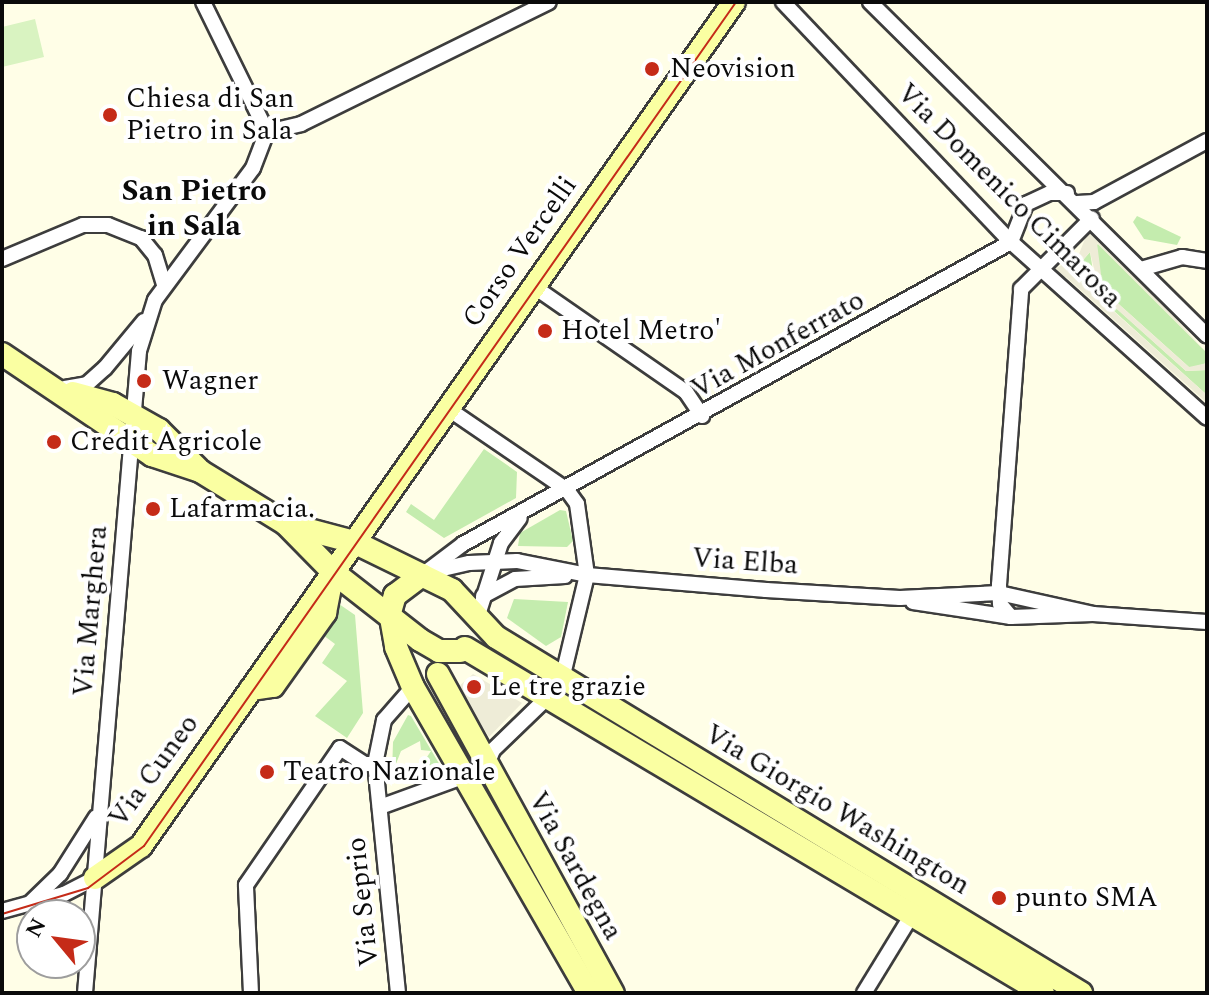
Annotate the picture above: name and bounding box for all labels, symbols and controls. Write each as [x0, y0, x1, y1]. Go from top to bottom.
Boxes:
place label: Neovision [670, 52, 796, 86]
marker: Neovision [641, 58, 663, 80]
street label: Via Domenico Cimarosa [890, 77, 1128, 315]
place label: Chiesa di San Pietro in Sala [126, 82, 294, 148]
marker: Chiesa di San Pietro in Sala [101, 106, 119, 124]
street label: Corso Vercelli [455, 170, 585, 334]
district label: San Pietro in Sala [121, 173, 267, 244]
street label: Via Monferrato [686, 284, 870, 406]
place label: Hotel Metro' [561, 314, 721, 348]
marker: Hotel Metro' [536, 322, 554, 340]
place label: Wagner [162, 364, 258, 398]
marker: Wagner [133, 370, 155, 392]
place label: Crédit Agricole [70, 425, 262, 459]
marker: Crédit Agricole [45, 433, 63, 451]
place label: Lafarmacia. [169, 492, 315, 526]
marker: Lafarmacia. [144, 500, 162, 518]
street label: Via Marghera [67, 524, 115, 698]
street label: Via Elba [691, 542, 799, 582]
place label: Le tre grazie [490, 670, 646, 704]
marker: Le tre grazie [465, 678, 483, 696]
street label: Via Cuneo [102, 708, 206, 834]
street label: Via Giorgio Washington [698, 718, 976, 902]
place label: Teatro Nazionale [283, 755, 496, 789]
marker: Teatro Nazionale [258, 763, 276, 781]
street label: Via Sardegna [520, 786, 630, 946]
street label: Via Seprio [339, 836, 387, 968]
place label: punto SMA [1015, 881, 1158, 915]
marker: punto SMA [990, 889, 1008, 907]
north arrow [16, 899, 96, 979]
text: N [18, 912, 55, 944]

